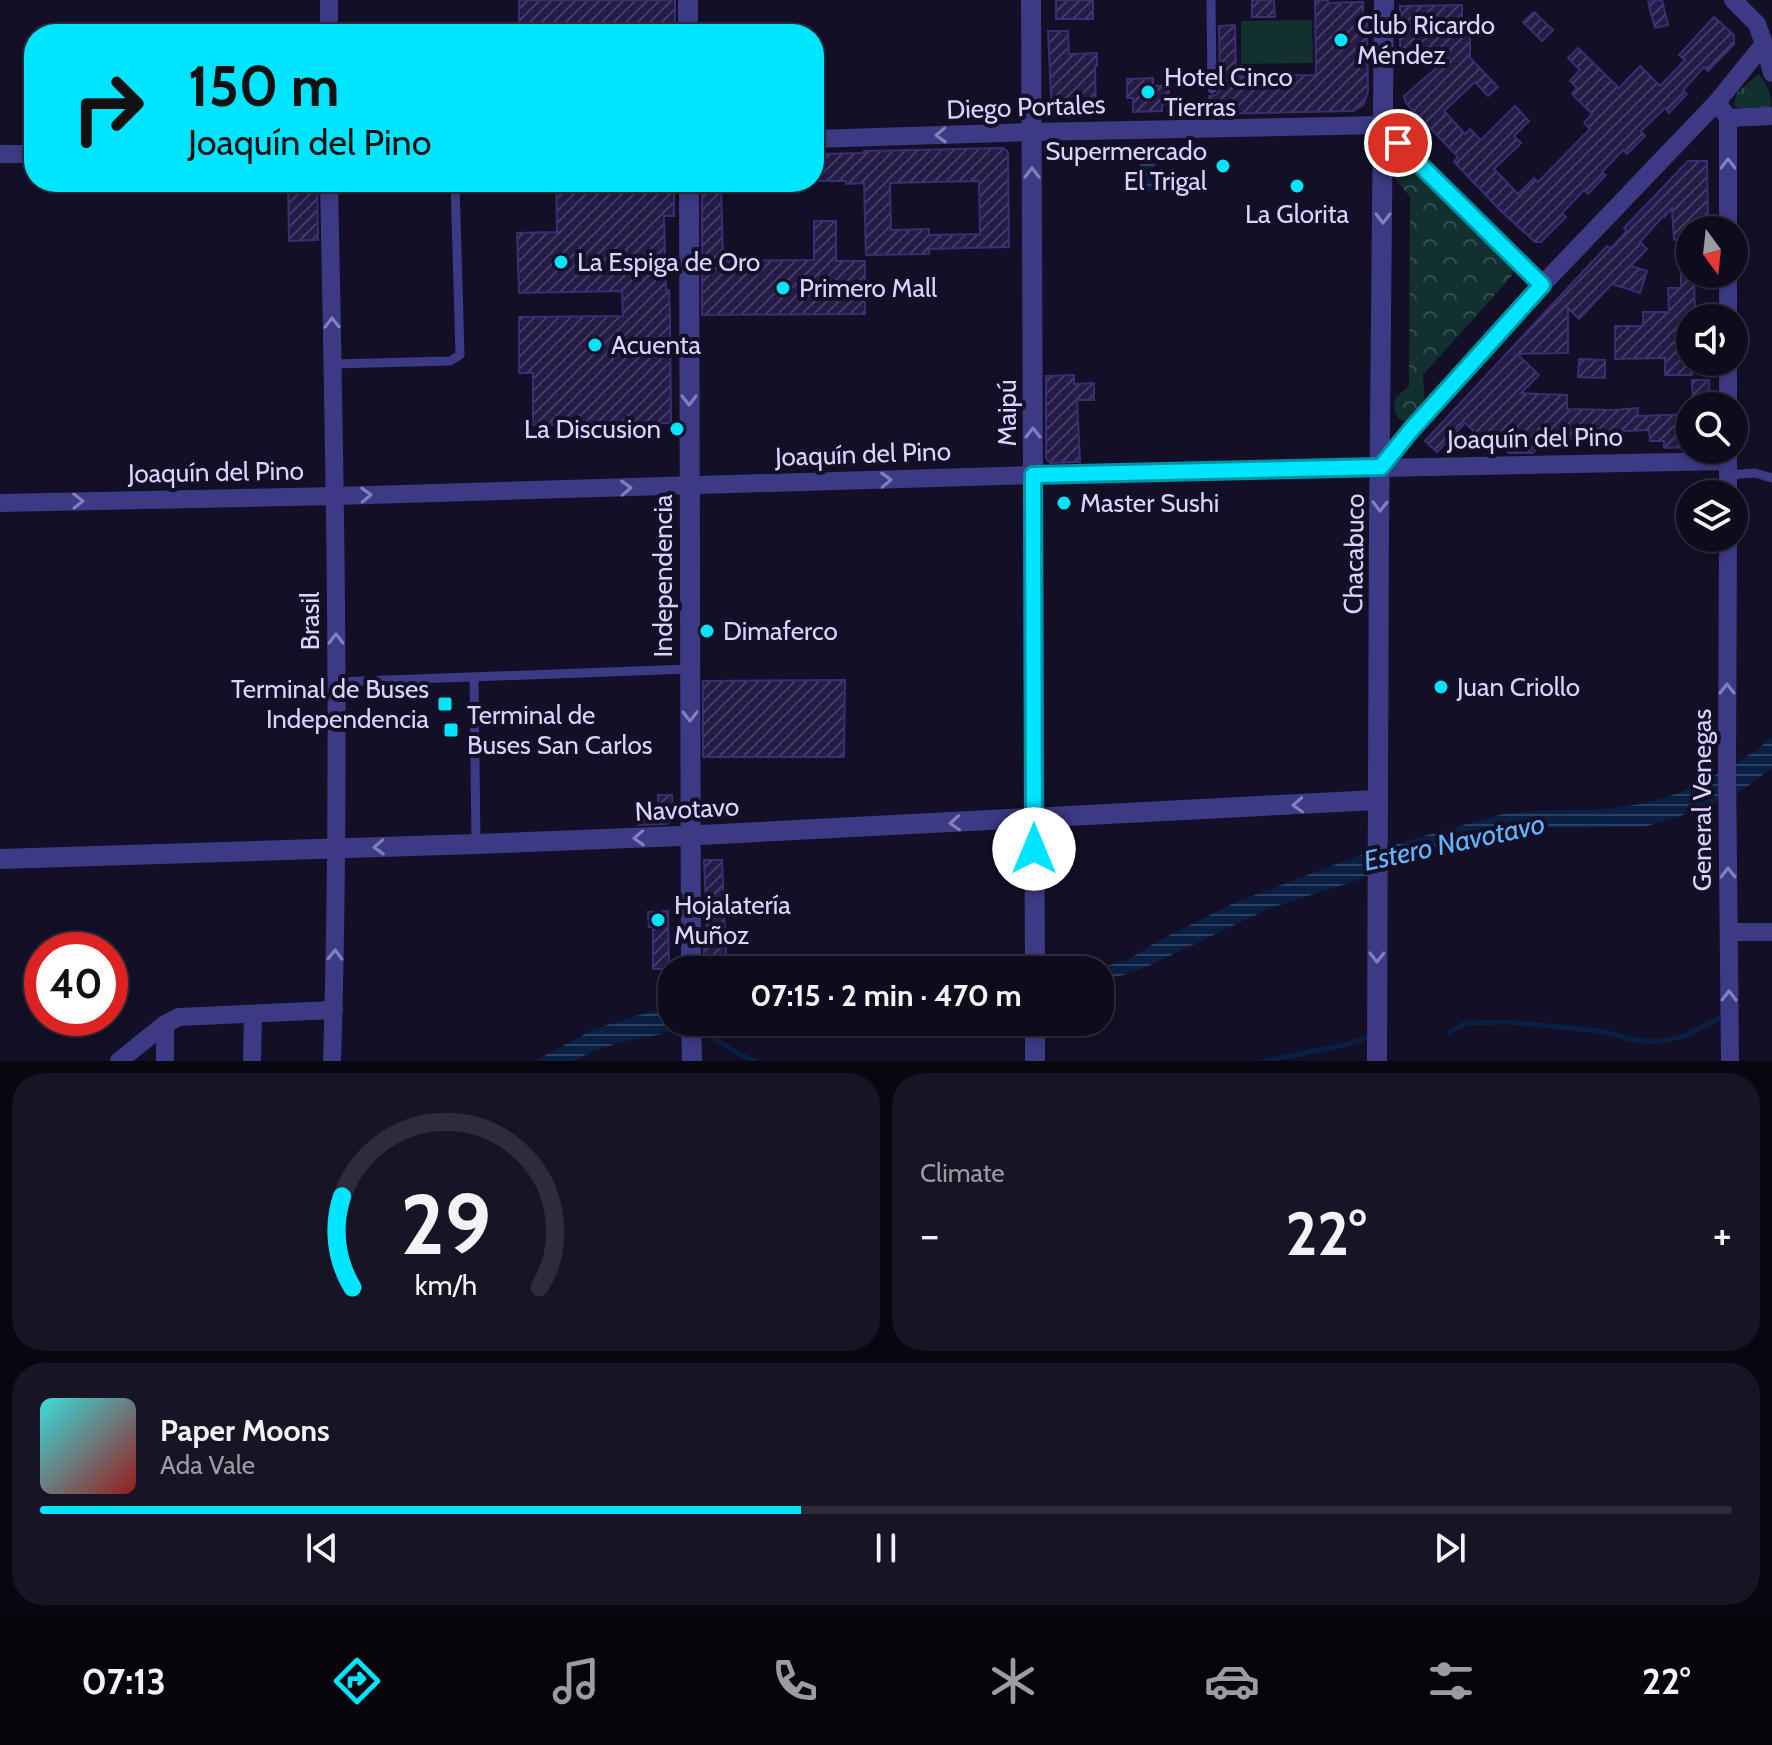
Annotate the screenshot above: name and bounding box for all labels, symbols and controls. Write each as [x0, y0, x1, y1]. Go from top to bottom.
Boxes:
place label: Club Ricardo Méndez [1357, 9, 1495, 71]
marker: Club Ricardo Méndez [1332, 31, 1350, 49]
text: 150 m [188, 52, 340, 120]
icon: right [56, 56, 160, 160]
place label: Hotel Cinco Tierras [1164, 61, 1293, 123]
marker: Hotel Cinco Tierras [1139, 83, 1157, 101]
street label: Diego Portales [946, 88, 1106, 126]
pin [1364, 109, 1432, 177]
text: Joaquín del Pino [188, 120, 431, 164]
icon: arrive [1376, 121, 1420, 165]
one-way arrow [934, 126, 947, 143]
place label: Supermercado El Trigal [1045, 135, 1207, 197]
marker: Supermercado El Trigal [1214, 157, 1232, 175]
one-way arrow [1719, 157, 1737, 170]
one-way arrow [1023, 166, 1041, 179]
marker: La Glorita [1288, 177, 1306, 195]
place label: La Glorita [1245, 198, 1349, 230]
one-way arrow [1374, 212, 1392, 225]
north arrow [1676, 216, 1748, 288]
map controls [1676, 216, 1748, 552]
place label: La Espiga de Oro [577, 246, 760, 278]
marker: La Espiga de Oro [552, 253, 570, 271]
place label: Primero Mall [799, 272, 937, 304]
marker: Primero Mall [774, 279, 792, 297]
button: sound [1676, 304, 1748, 376]
one-way arrow [323, 316, 341, 329]
place label: Acuenta [611, 329, 702, 361]
marker: Acuenta [586, 336, 604, 354]
street label: Maipú [991, 379, 1023, 447]
button: search [1676, 392, 1748, 464]
one-way arrow [680, 394, 698, 407]
place label: La Discusion [524, 413, 661, 445]
marker: La Discusion [668, 420, 686, 438]
street label: Joaquín del Pino [1446, 420, 1623, 456]
one-way arrow [1024, 426, 1042, 439]
street label: Joaquín del Pino [774, 435, 951, 473]
street label: Joaquín del Pino [127, 454, 304, 490]
one-way arrow [880, 471, 893, 488]
one-way arrow [620, 479, 633, 496]
button: layers [1676, 480, 1748, 552]
one-way arrow [360, 486, 373, 504]
place label: Master Sushi [1080, 487, 1219, 519]
one-way arrow [72, 492, 85, 510]
street label: Chacabuco [1337, 493, 1371, 615]
street label: Independencia [647, 494, 679, 658]
marker: Master Sushi [1055, 494, 1073, 512]
one-way arrow [1371, 500, 1389, 513]
street label: Brasil [294, 592, 326, 650]
place label: Dimaferco [723, 615, 838, 647]
marker: Dimaferco [698, 622, 716, 640]
one-way arrow [327, 632, 345, 645]
place label: Juan Criollo [1456, 671, 1580, 703]
place label: Terminal de Buses Independencia [231, 673, 430, 735]
marker: Juan Criollo [1432, 678, 1450, 696]
one-way arrow [1718, 682, 1736, 695]
marker: Terminal de Buses Independencia [436, 695, 454, 713]
place label: Terminal de Buses San Carlos [467, 699, 653, 761]
street label: General Venegas [1686, 708, 1718, 891]
one-way arrow [681, 710, 699, 723]
marker: Terminal de Buses San Carlos [442, 721, 460, 739]
street label: Navotavo [634, 790, 740, 828]
one-way arrow [1291, 796, 1304, 813]
water label: Estero Navotavo [1360, 806, 1548, 878]
position arrow [992, 807, 1076, 891]
one-way arrow [948, 814, 961, 831]
one-way arrow [632, 829, 645, 846]
one-way arrow [372, 839, 385, 856]
one-way arrow [1720, 866, 1737, 879]
place label: Hojalatería Muñoz [674, 889, 791, 951]
marker: Hojalatería Muñoz [649, 911, 667, 929]
speed limit sign: 40 [24, 932, 128, 1036]
one-way arrow [326, 948, 344, 961]
one-way arrow [1368, 951, 1386, 964]
text: 07:15 · 2 min · 470 m [750, 977, 1022, 1014]
one-way arrow [1721, 989, 1738, 1002]
text: Climate [920, 1157, 1005, 1189]
text: 29 [401, 1174, 491, 1275]
text: 22° [1286, 1197, 1366, 1270]
text: − [920, 1208, 939, 1261]
text: + [1713, 1208, 1732, 1261]
text: km/h [415, 1267, 477, 1302]
text: Paper Moons [160, 1412, 330, 1449]
text: Ada Vale [160, 1449, 255, 1481]
icon: previous [300, 1526, 344, 1570]
icon: pause [864, 1526, 908, 1570]
icon: next [1428, 1526, 1472, 1570]
icon: directions [329, 1653, 385, 1709]
icon: music [548, 1653, 604, 1709]
icon: phone [767, 1653, 823, 1709]
icon: climate [985, 1653, 1041, 1709]
icon: car [1204, 1653, 1260, 1709]
icon: filters [1423, 1653, 1479, 1709]
text: 07:13 [81, 1659, 166, 1703]
text: 22° [1642, 1659, 1691, 1703]

